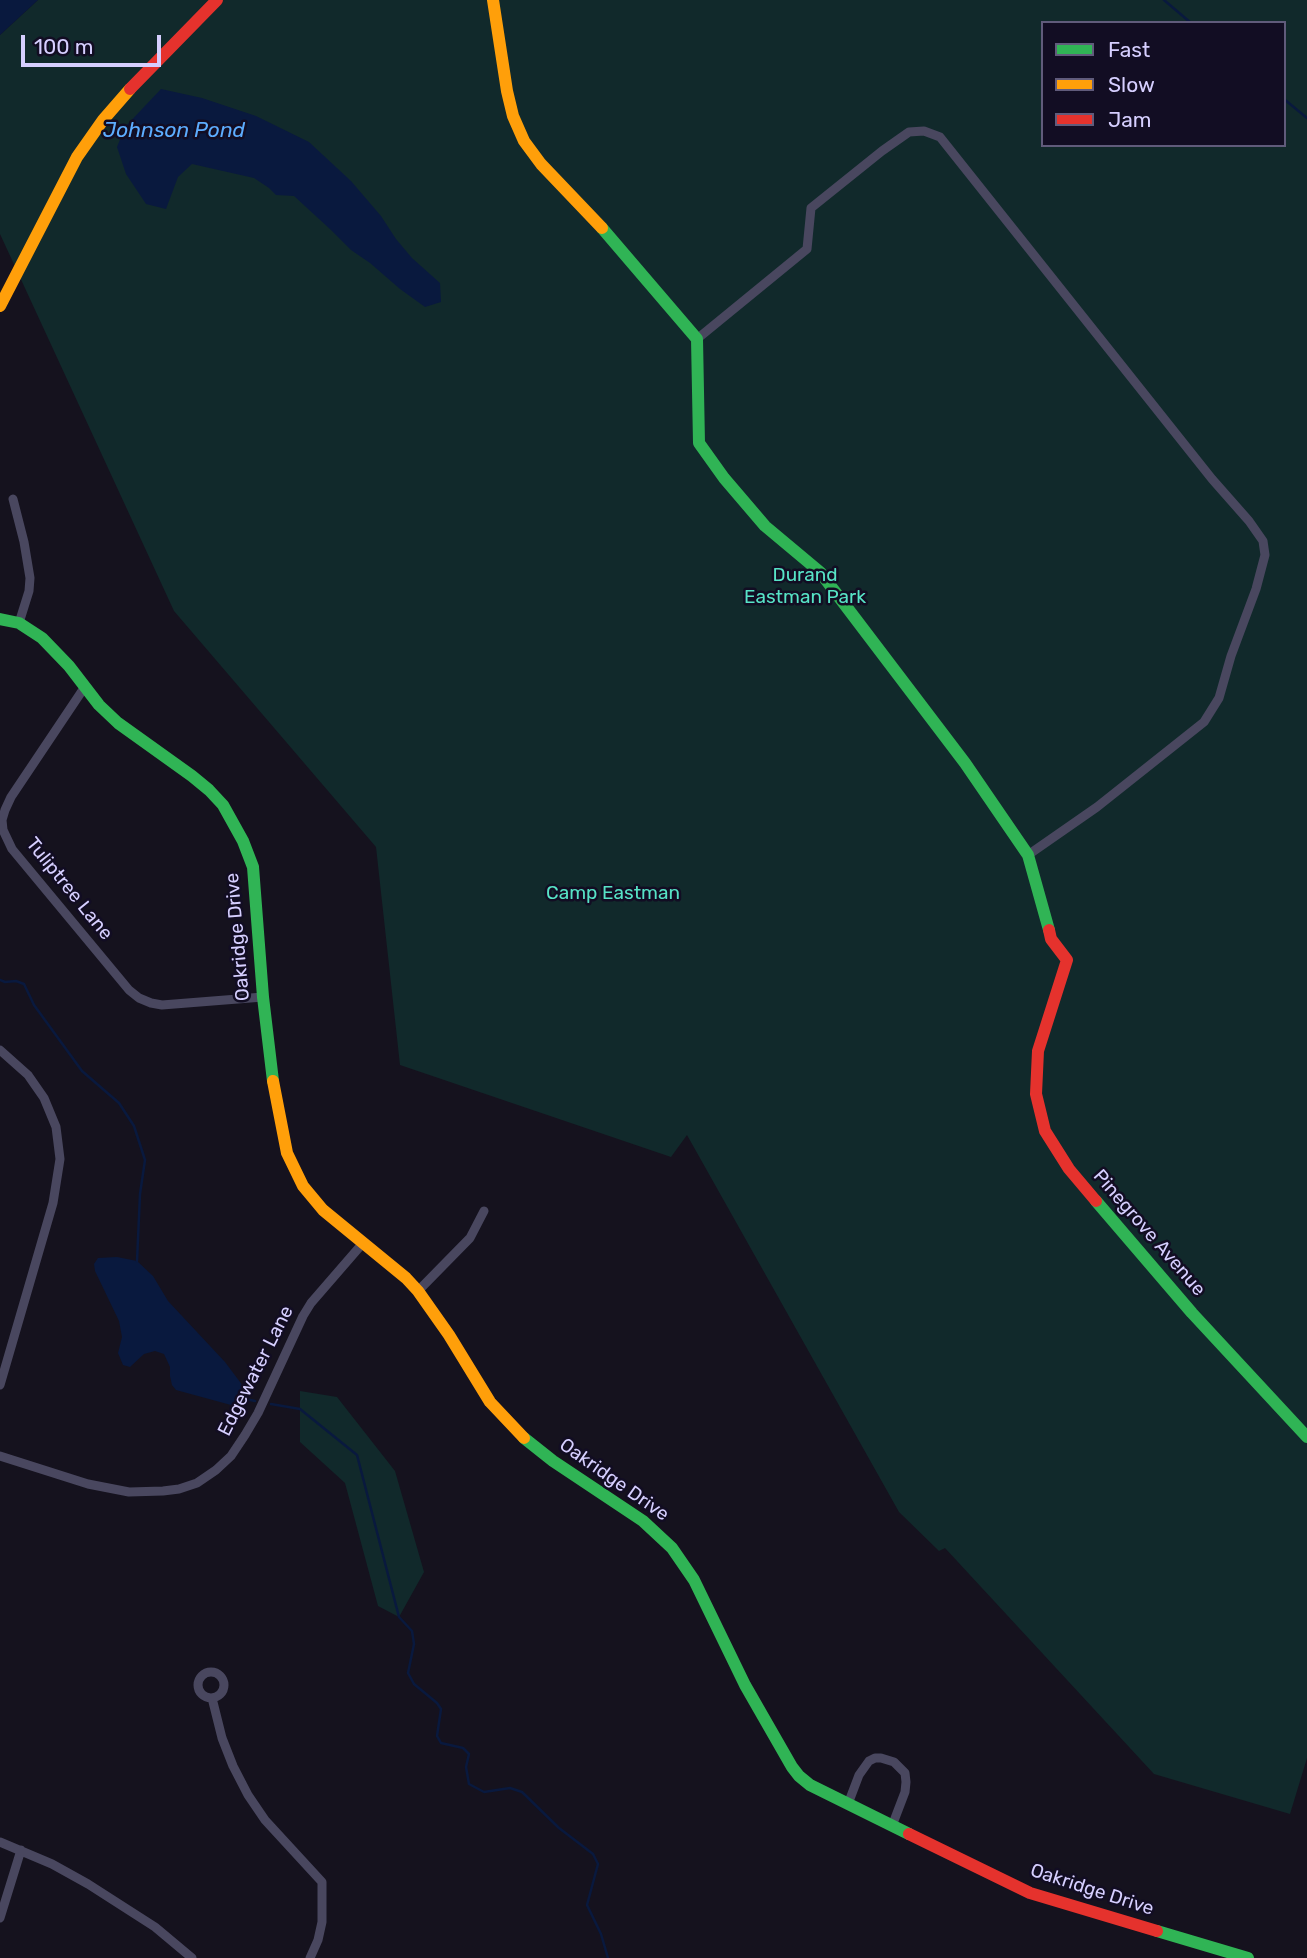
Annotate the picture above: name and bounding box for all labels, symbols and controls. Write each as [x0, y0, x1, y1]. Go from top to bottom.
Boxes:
scale bar [24, 21, 164, 65]
legend [1041, 21, 1286, 147]
text: 100 m [34, 34, 93, 59]
text: Fast [1108, 37, 1150, 62]
text: Slow [1108, 72, 1155, 97]
text: Jam [1108, 107, 1152, 132]
water label: Johnson Pond [103, 118, 245, 144]
park label: Durand Eastman Park [744, 565, 866, 609]
street label: Tuliptree Lane [21, 833, 117, 945]
street label: Oakridge Drive [221, 872, 255, 1002]
park label: Camp Eastman [546, 883, 680, 905]
street label: Pinegrove Avenue [1088, 1165, 1210, 1301]
street label: Edgewater Lane [213, 1302, 299, 1440]
street label: Oakridge Drive [555, 1434, 673, 1526]
street label: Oakridge Drive [1027, 1859, 1157, 1921]

